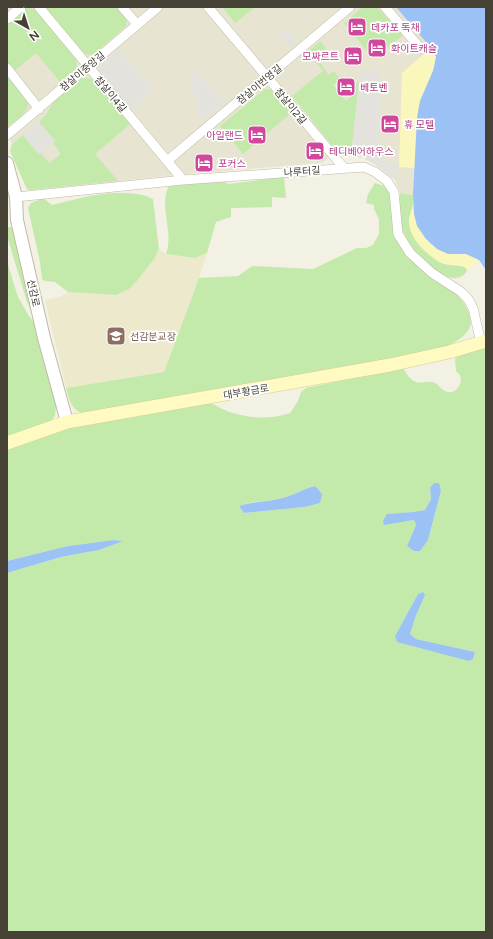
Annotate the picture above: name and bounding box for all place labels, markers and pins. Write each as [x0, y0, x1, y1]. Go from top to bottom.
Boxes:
hotel icon: 데카포 독채 [346, 16, 368, 38]
place label: 데카포 독채 [371, 22, 420, 34]
hotel icon: 화이트캐슬 [366, 37, 388, 59]
place label: 화이트캐슬 [391, 43, 437, 55]
hotel icon: 모짜르트 [342, 45, 364, 67]
place label: 모짜르트 [302, 51, 339, 63]
hotel icon: 베토벤 [335, 76, 357, 98]
place label: 베토벤 [360, 82, 388, 94]
hotel icon: 휴 모텔 [379, 113, 401, 135]
place label: 휴 모텔 [404, 119, 434, 131]
hotel icon: 아일랜드 [246, 124, 268, 146]
place label: 아일랜드 [206, 130, 243, 142]
hotel icon: 테디베어하우스 [304, 140, 326, 162]
place label: 테디베어하우스 [329, 146, 393, 158]
hotel icon: 포커스 [193, 152, 215, 174]
place label: 포커스 [218, 158, 246, 170]
school or university icon: 선감분교장 [105, 325, 127, 347]
place label: 선감분교장 [130, 331, 176, 343]

